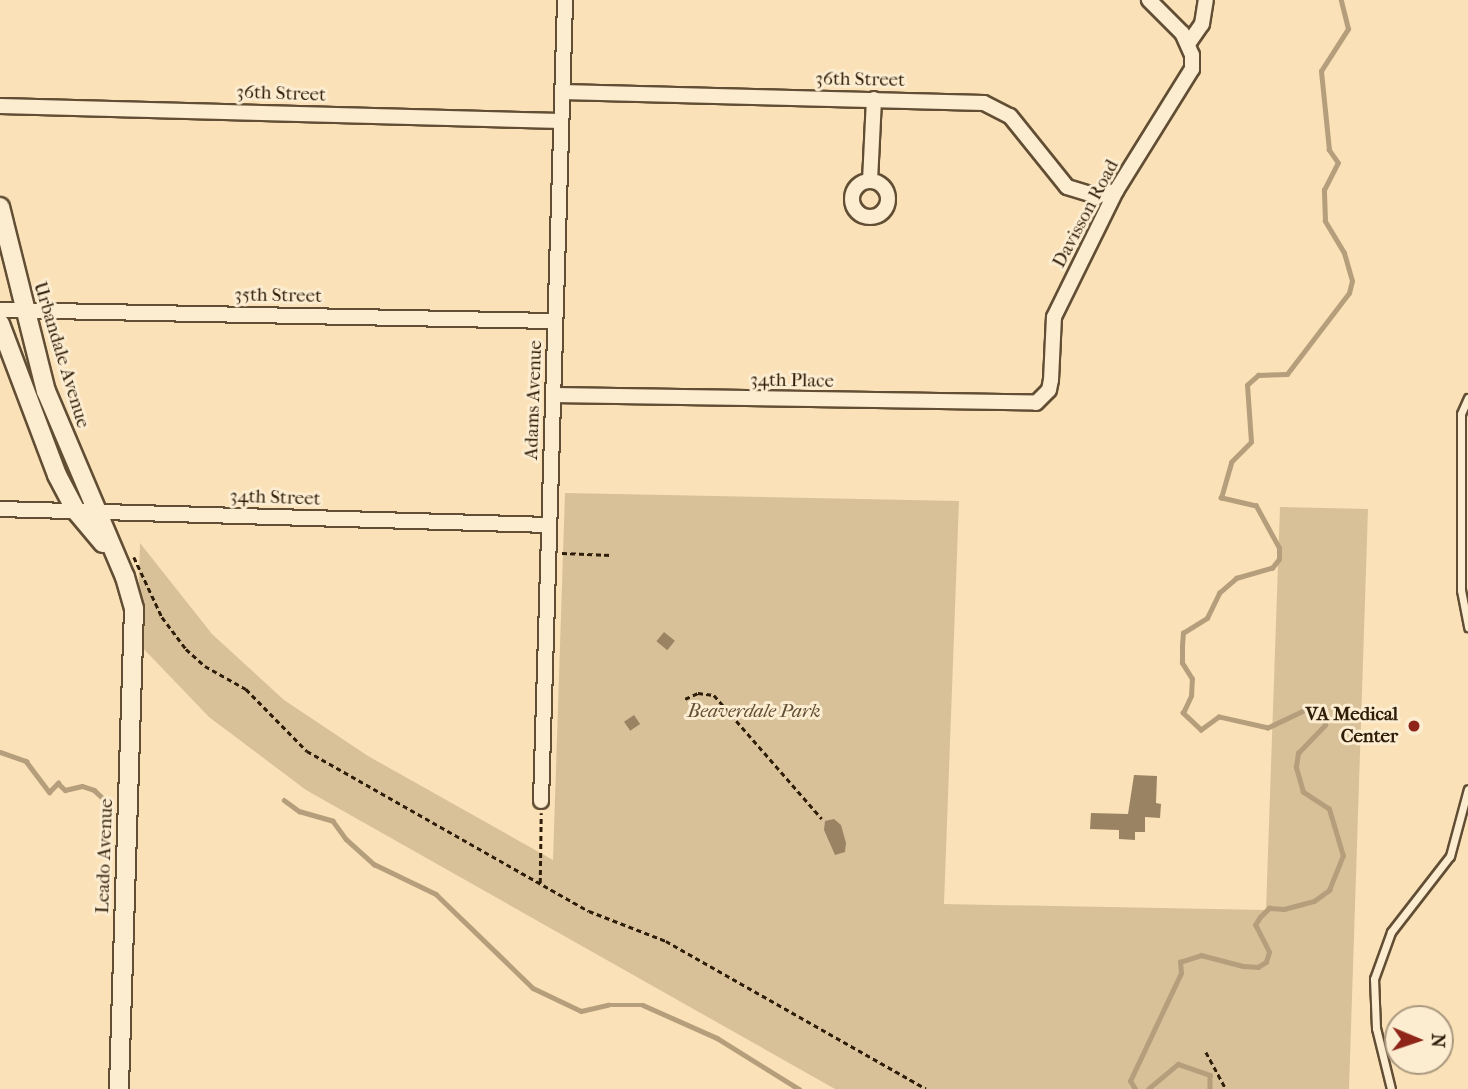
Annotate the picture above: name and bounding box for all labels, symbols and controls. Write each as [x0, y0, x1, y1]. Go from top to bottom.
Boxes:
street label: 36th Street [815, 68, 905, 92]
street label: 36th Street [236, 81, 326, 107]
street label: Davisson Road [1048, 156, 1124, 272]
street label: Urbandale Avenue [28, 279, 94, 431]
street label: 35th Street [234, 284, 322, 308]
street label: Adams Avenue [521, 340, 547, 460]
street label: 34th Place [750, 369, 834, 393]
street label: 34th Street [229, 485, 321, 511]
park label: Beaverdale Park [688, 701, 820, 723]
place label: VA Medical Center [1306, 704, 1398, 748]
marker: VA Medical Center [1404, 716, 1424, 736]
street label: Leado Avenue [92, 798, 118, 914]
north arrow [1384, 1005, 1454, 1075]
text: N [1427, 1033, 1449, 1048]

